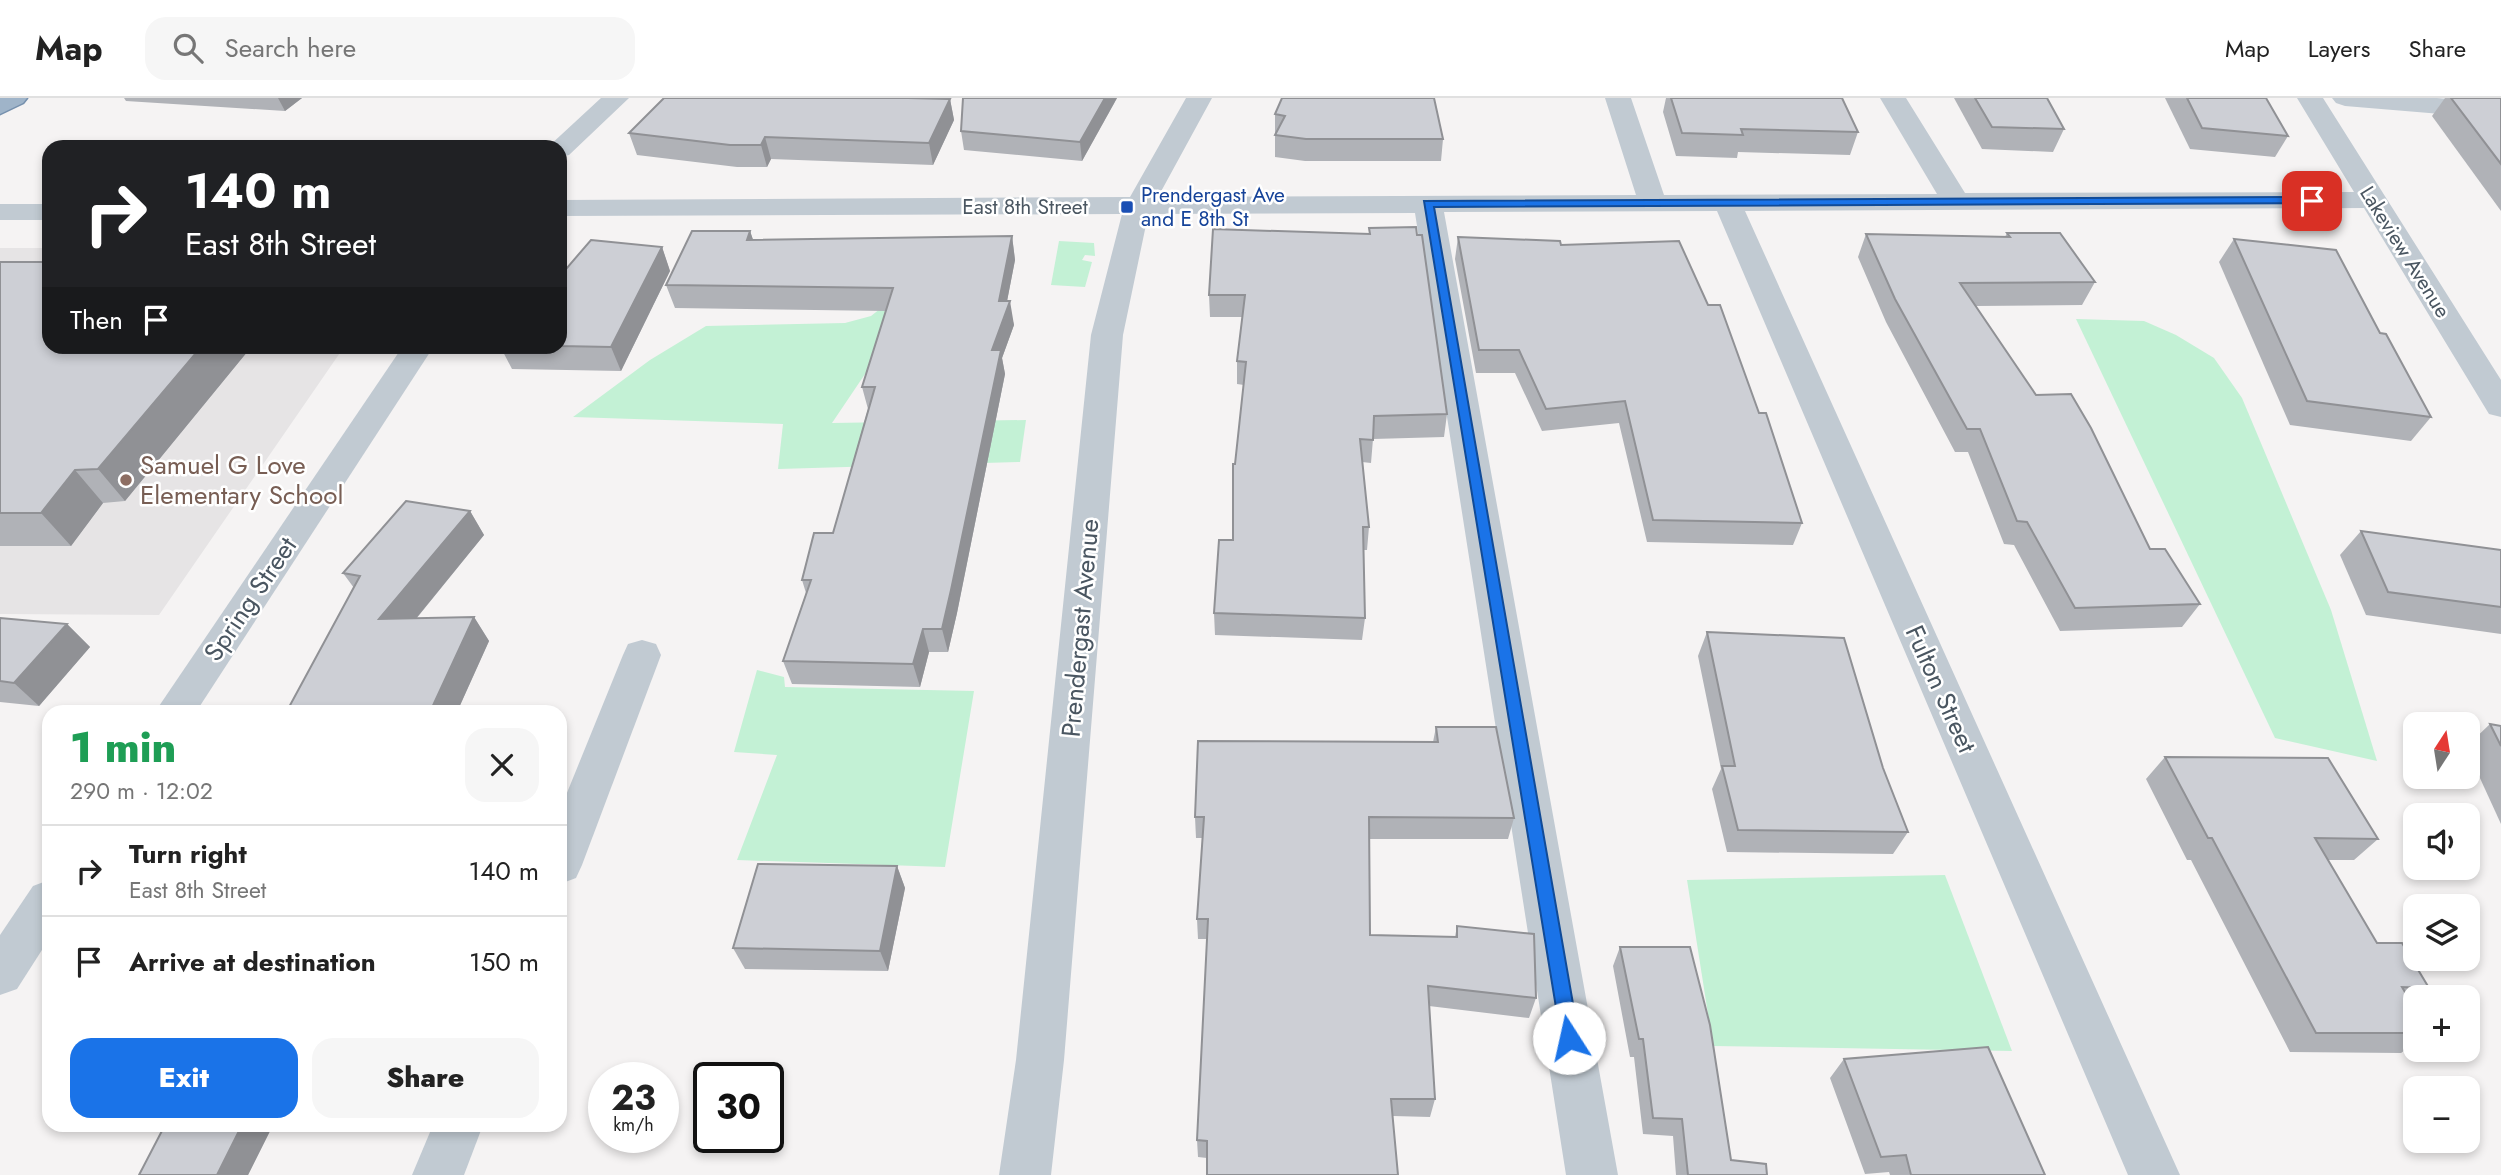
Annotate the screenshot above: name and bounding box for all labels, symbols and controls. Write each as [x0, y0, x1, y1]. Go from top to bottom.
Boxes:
search box [145, 17, 635, 80]
text: Map [35, 25, 103, 72]
icon: search [169, 29, 207, 67]
text: Search here [225, 29, 356, 67]
text: Map [2225, 31, 2270, 66]
text: Layers [2308, 31, 2370, 66]
text: Share [2408, 31, 2466, 66]
text: 140 m [185, 156, 331, 226]
icon: right [70, 168, 161, 259]
pin [2282, 171, 2342, 231]
place label: Prendergast Ave and E 8th St [1141, 180, 1285, 234]
street label: Lakeview Avenue [2352, 180, 2458, 324]
icon: arrive [2293, 182, 2331, 220]
street label: East 8th Street [962, 192, 1088, 222]
marker: Prendergast Ave and E 8th St [1119, 199, 1135, 215]
text: East 8th Street [185, 221, 376, 267]
text: Then [70, 301, 123, 339]
icon: arrive [137, 301, 175, 339]
place label: Samuel G Love Elementary School [140, 446, 343, 514]
marker: Samuel G Love Elementary School [118, 472, 134, 488]
street label: Prendergast Avenue [1052, 517, 1108, 739]
street label: Spring Street [194, 528, 306, 669]
street label: Fulton Street [1896, 619, 1986, 760]
north arrow [2403, 712, 2480, 789]
map controls [2403, 712, 2480, 1153]
text: 1 min [70, 717, 176, 778]
button: close [465, 728, 539, 802]
text: 290 m · 12:02 [70, 774, 213, 808]
button: sound [2403, 803, 2480, 880]
text: Turn right [129, 835, 247, 873]
icon: right [70, 852, 108, 890]
text: 140 m [468, 852, 539, 890]
text: East 8th Street [129, 873, 266, 907]
button: layers [2403, 894, 2480, 971]
icon: arrive [70, 943, 108, 981]
text: Arrive at destination [129, 943, 376, 981]
text: 150 m [469, 943, 539, 981]
button: + [2403, 985, 2480, 1062]
position arrow [1532, 1001, 1606, 1075]
button: Exit [70, 1038, 298, 1118]
button: Share [312, 1038, 539, 1118]
speed limit sign: 30 [693, 1062, 784, 1153]
text: 23 [611, 1073, 656, 1123]
button: − [2403, 1076, 2480, 1153]
text: km/h [613, 1112, 654, 1138]

